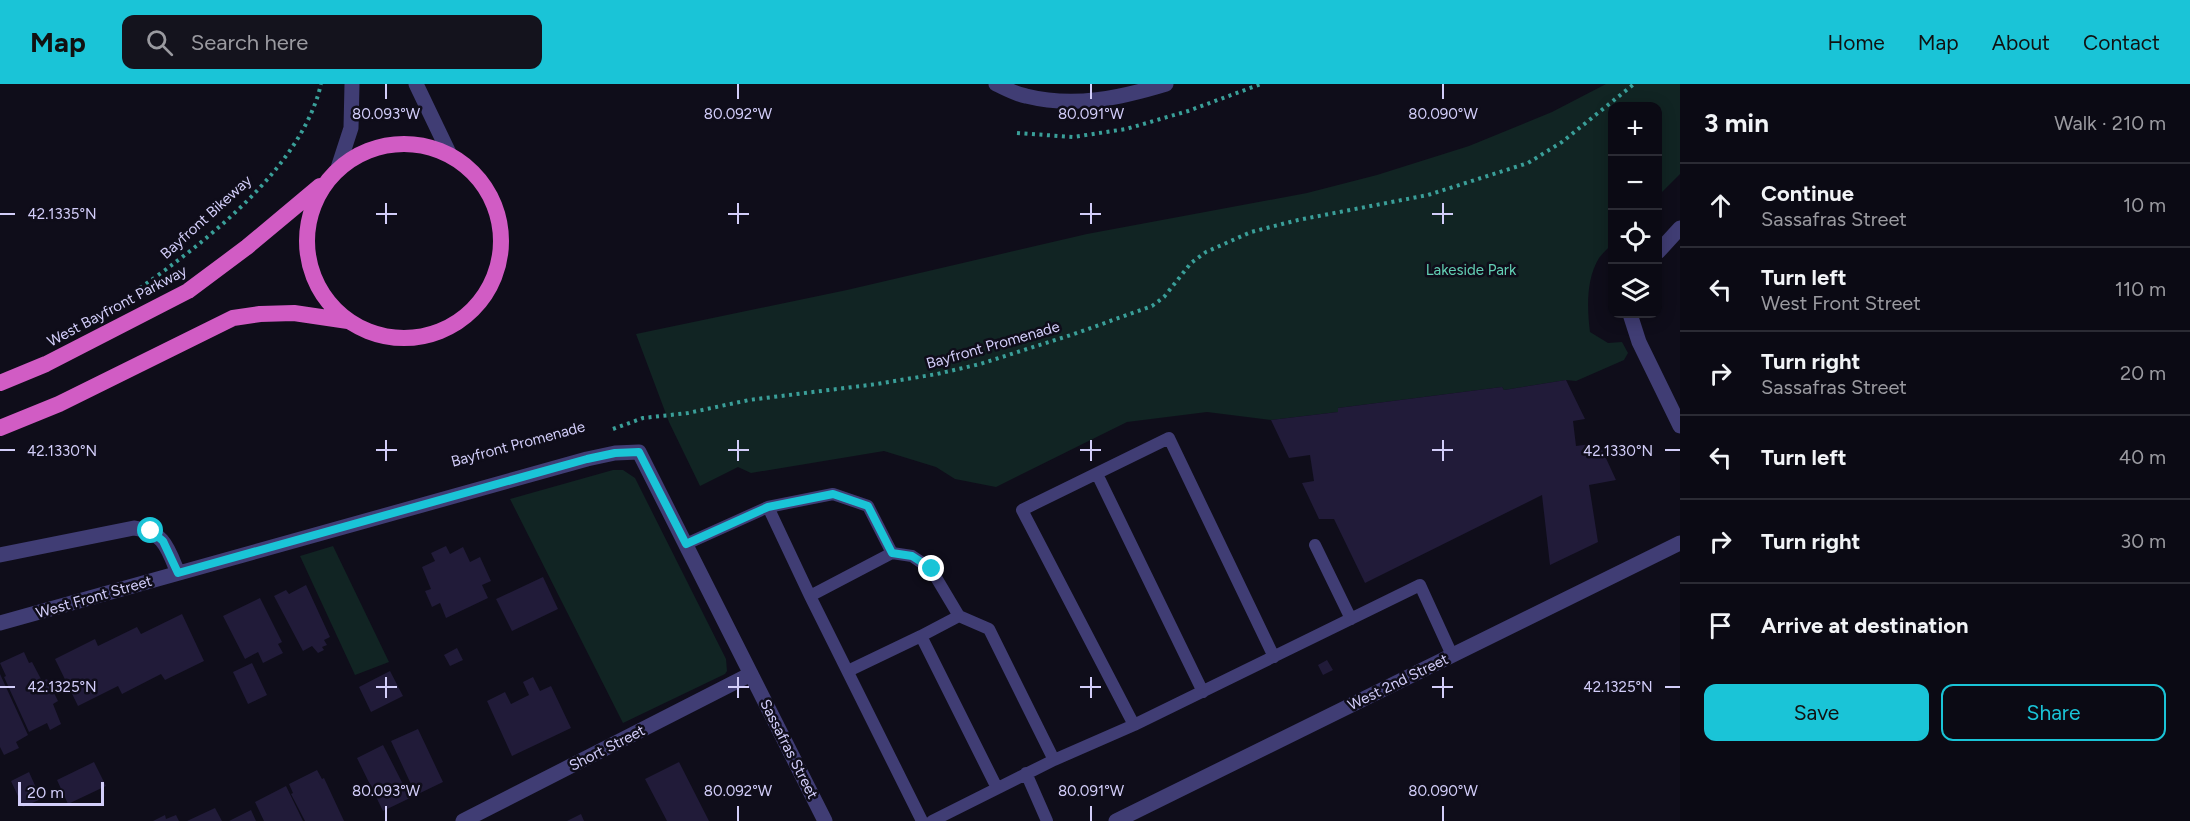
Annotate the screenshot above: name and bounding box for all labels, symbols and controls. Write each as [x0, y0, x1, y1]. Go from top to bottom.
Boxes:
search box [122, 15, 542, 69]
text: Map [30, 25, 86, 59]
icon: search [143, 26, 176, 59]
text: Search here [191, 29, 308, 56]
text: Home [1828, 30, 1885, 55]
text: Map [1918, 30, 1959, 55]
text: About [1992, 30, 2050, 55]
text: Contact [2083, 30, 2160, 55]
map controls [1608, 102, 1662, 318]
button: + [1608, 102, 1662, 156]
text: 80.093°W [352, 105, 421, 123]
text: 80.092°W [704, 105, 773, 123]
text: 80.091°W [1058, 105, 1125, 123]
text: 80.090°W [1408, 105, 1478, 123]
text: 3 min [1704, 107, 1769, 139]
text: Walk · 210 m [2054, 111, 2166, 135]
button: − [1608, 156, 1662, 210]
street label: Bayfront Bikeway [157, 171, 255, 263]
text: Continue [1761, 180, 1854, 207]
icon: ahead [1704, 189, 1737, 222]
text: 10 m [2123, 193, 2166, 217]
text: 42.1335°N [27, 205, 97, 223]
text: Sassafras Street [1761, 207, 1907, 231]
button: locate [1608, 210, 1662, 264]
street label: West Bayfront Parkway [44, 261, 190, 350]
park label: Lakeside Park [1426, 261, 1517, 279]
button: layers [1608, 264, 1662, 318]
text: Turn left [1761, 264, 1847, 291]
icon: left [1704, 273, 1737, 306]
text: 110 m [2115, 277, 2166, 301]
text: West Front Street [1761, 291, 1921, 315]
street label: Bayfront Promenade [924, 317, 1062, 373]
text: Turn right [1761, 348, 1860, 375]
icon: right [1704, 357, 1737, 390]
text: 20 m [2120, 361, 2166, 385]
text: Sassafras Street [1761, 375, 1907, 399]
street label: Bayfront Promenade [449, 417, 587, 471]
icon: left [1704, 441, 1737, 474]
text: 42.1330°N [27, 442, 97, 460]
text: 42.1330°N [1583, 442, 1653, 460]
text: Turn left [1761, 444, 1847, 471]
text: 40 m [2119, 445, 2166, 469]
route start [137, 517, 163, 543]
icon: right [1704, 525, 1737, 558]
text: Turn right [1761, 528, 1860, 555]
text: 30 m [2120, 529, 2166, 553]
route end [918, 555, 944, 581]
street label: West Front Street [34, 572, 154, 622]
icon: arrive [1704, 609, 1737, 642]
text: Arrive at destination [1761, 612, 1969, 639]
street label: West 2nd Street [1345, 650, 1451, 714]
text: 42.1325°N [27, 678, 97, 696]
text: 42.1325°N [1583, 678, 1653, 696]
button: Save [1704, 684, 1929, 741]
button: Share [1941, 684, 2166, 741]
street label: Sassafras Street [756, 696, 822, 802]
street label: Short Street [566, 721, 648, 775]
scale bar [18, 779, 104, 806]
text: 80.093°W [352, 782, 421, 800]
text: 80.092°W [704, 782, 773, 800]
text: 80.091°W [1058, 782, 1125, 800]
text: 80.090°W [1408, 782, 1478, 800]
text: 20 m [27, 783, 64, 802]

